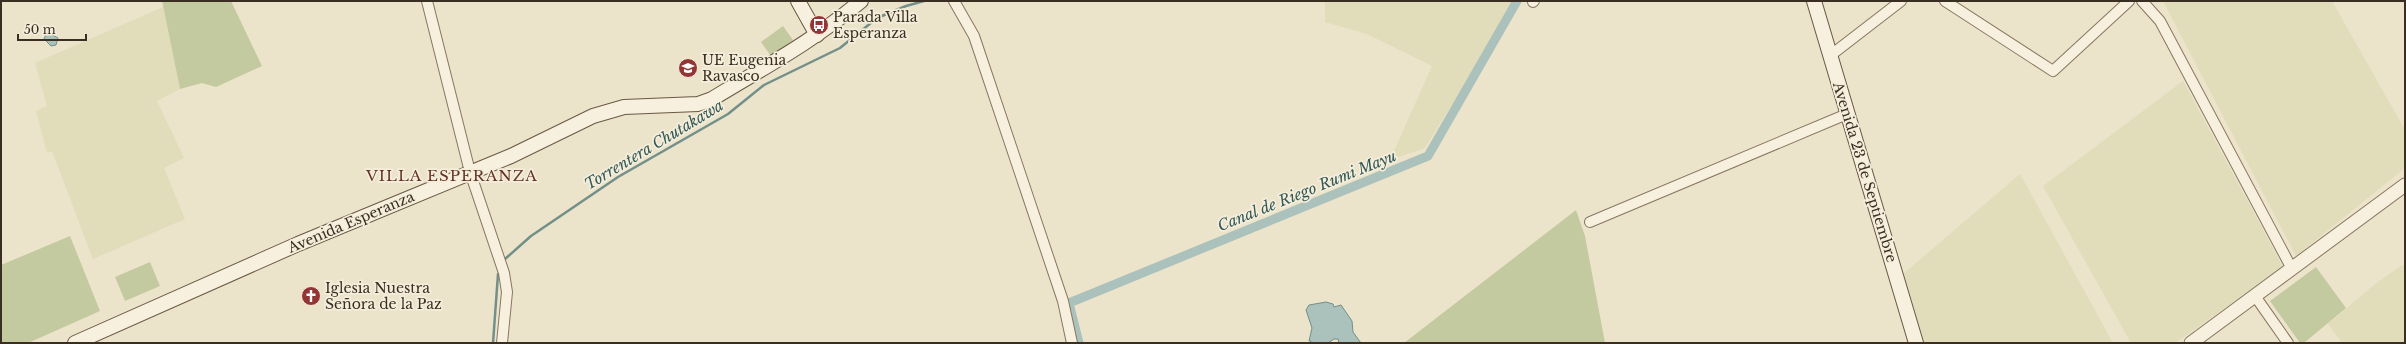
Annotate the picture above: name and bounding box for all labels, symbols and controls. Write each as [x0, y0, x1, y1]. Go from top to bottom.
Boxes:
place label: Parada Villa Esperanza [833, 8, 918, 42]
bus stop icon: Parada Villa Esperanza [808, 14, 830, 36]
scale bar [18, 16, 86, 42]
text: 50 m [24, 22, 56, 37]
place label: UE Eugenia Ravasco [702, 51, 787, 85]
school or university icon: UE Eugenia Ravasco [677, 57, 699, 79]
street label: Avenida 23 de Septiembre [1829, 79, 1901, 264]
water label: Torrentera Chutakawa [581, 96, 727, 194]
water label: Canal de Riego Rumi Mayu [1215, 146, 1399, 235]
district label: VILLA ESPERANZA [365, 166, 538, 185]
street label: Avenida Esperanza [284, 187, 417, 257]
place label: Iglesia Nuestra Señora de la Paz [325, 279, 442, 313]
church icon: Iglesia Nuestra Señora de la Paz [300, 285, 322, 307]

